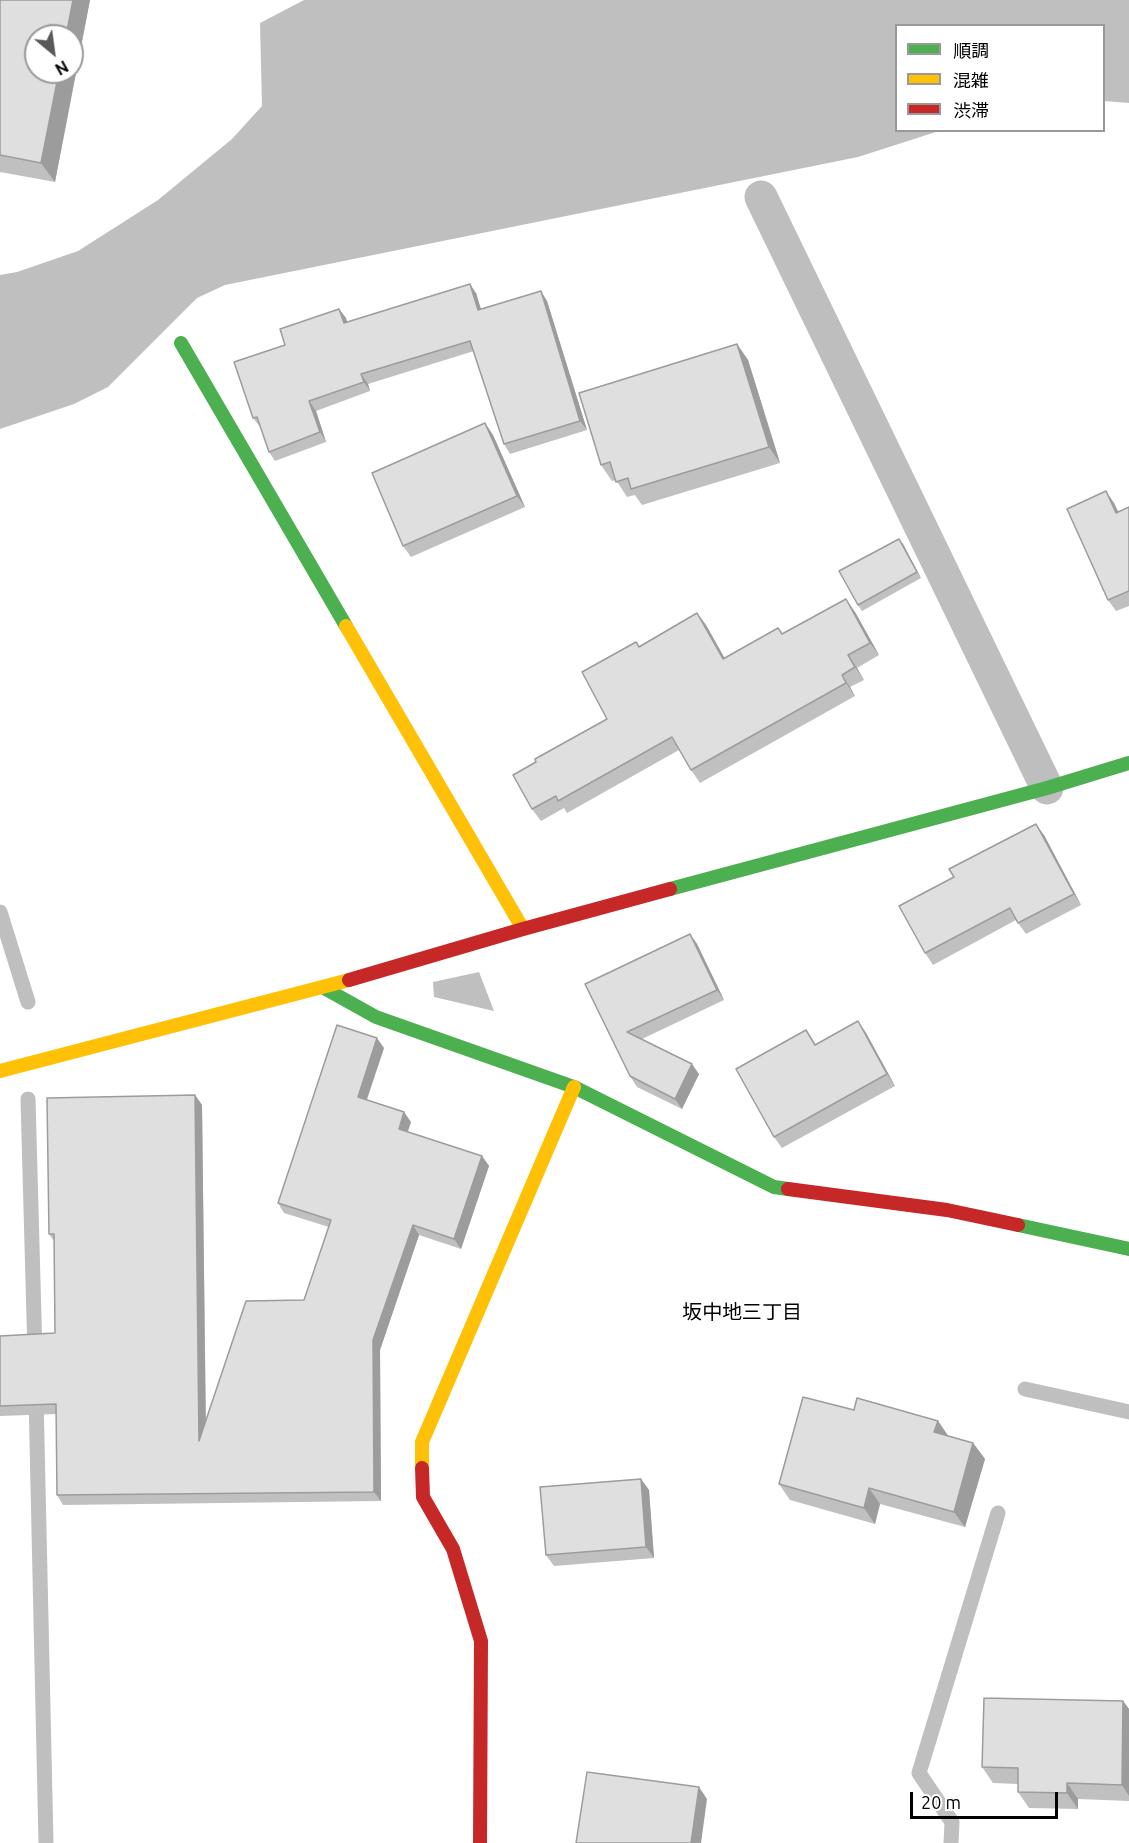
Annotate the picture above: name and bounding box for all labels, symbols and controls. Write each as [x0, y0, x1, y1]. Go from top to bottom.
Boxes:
north arrow [24, 24, 84, 84]
legend [895, 24, 1105, 132]
text: 順調 [953, 40, 989, 60]
text: N [52, 57, 71, 79]
text: 混雑 [953, 70, 989, 90]
text: 渋滞 [953, 100, 989, 120]
district label: 坂中地三丁目 [682, 1300, 802, 1324]
scale bar [913, 1780, 1062, 1818]
text: 20 m [921, 1792, 961, 1812]

